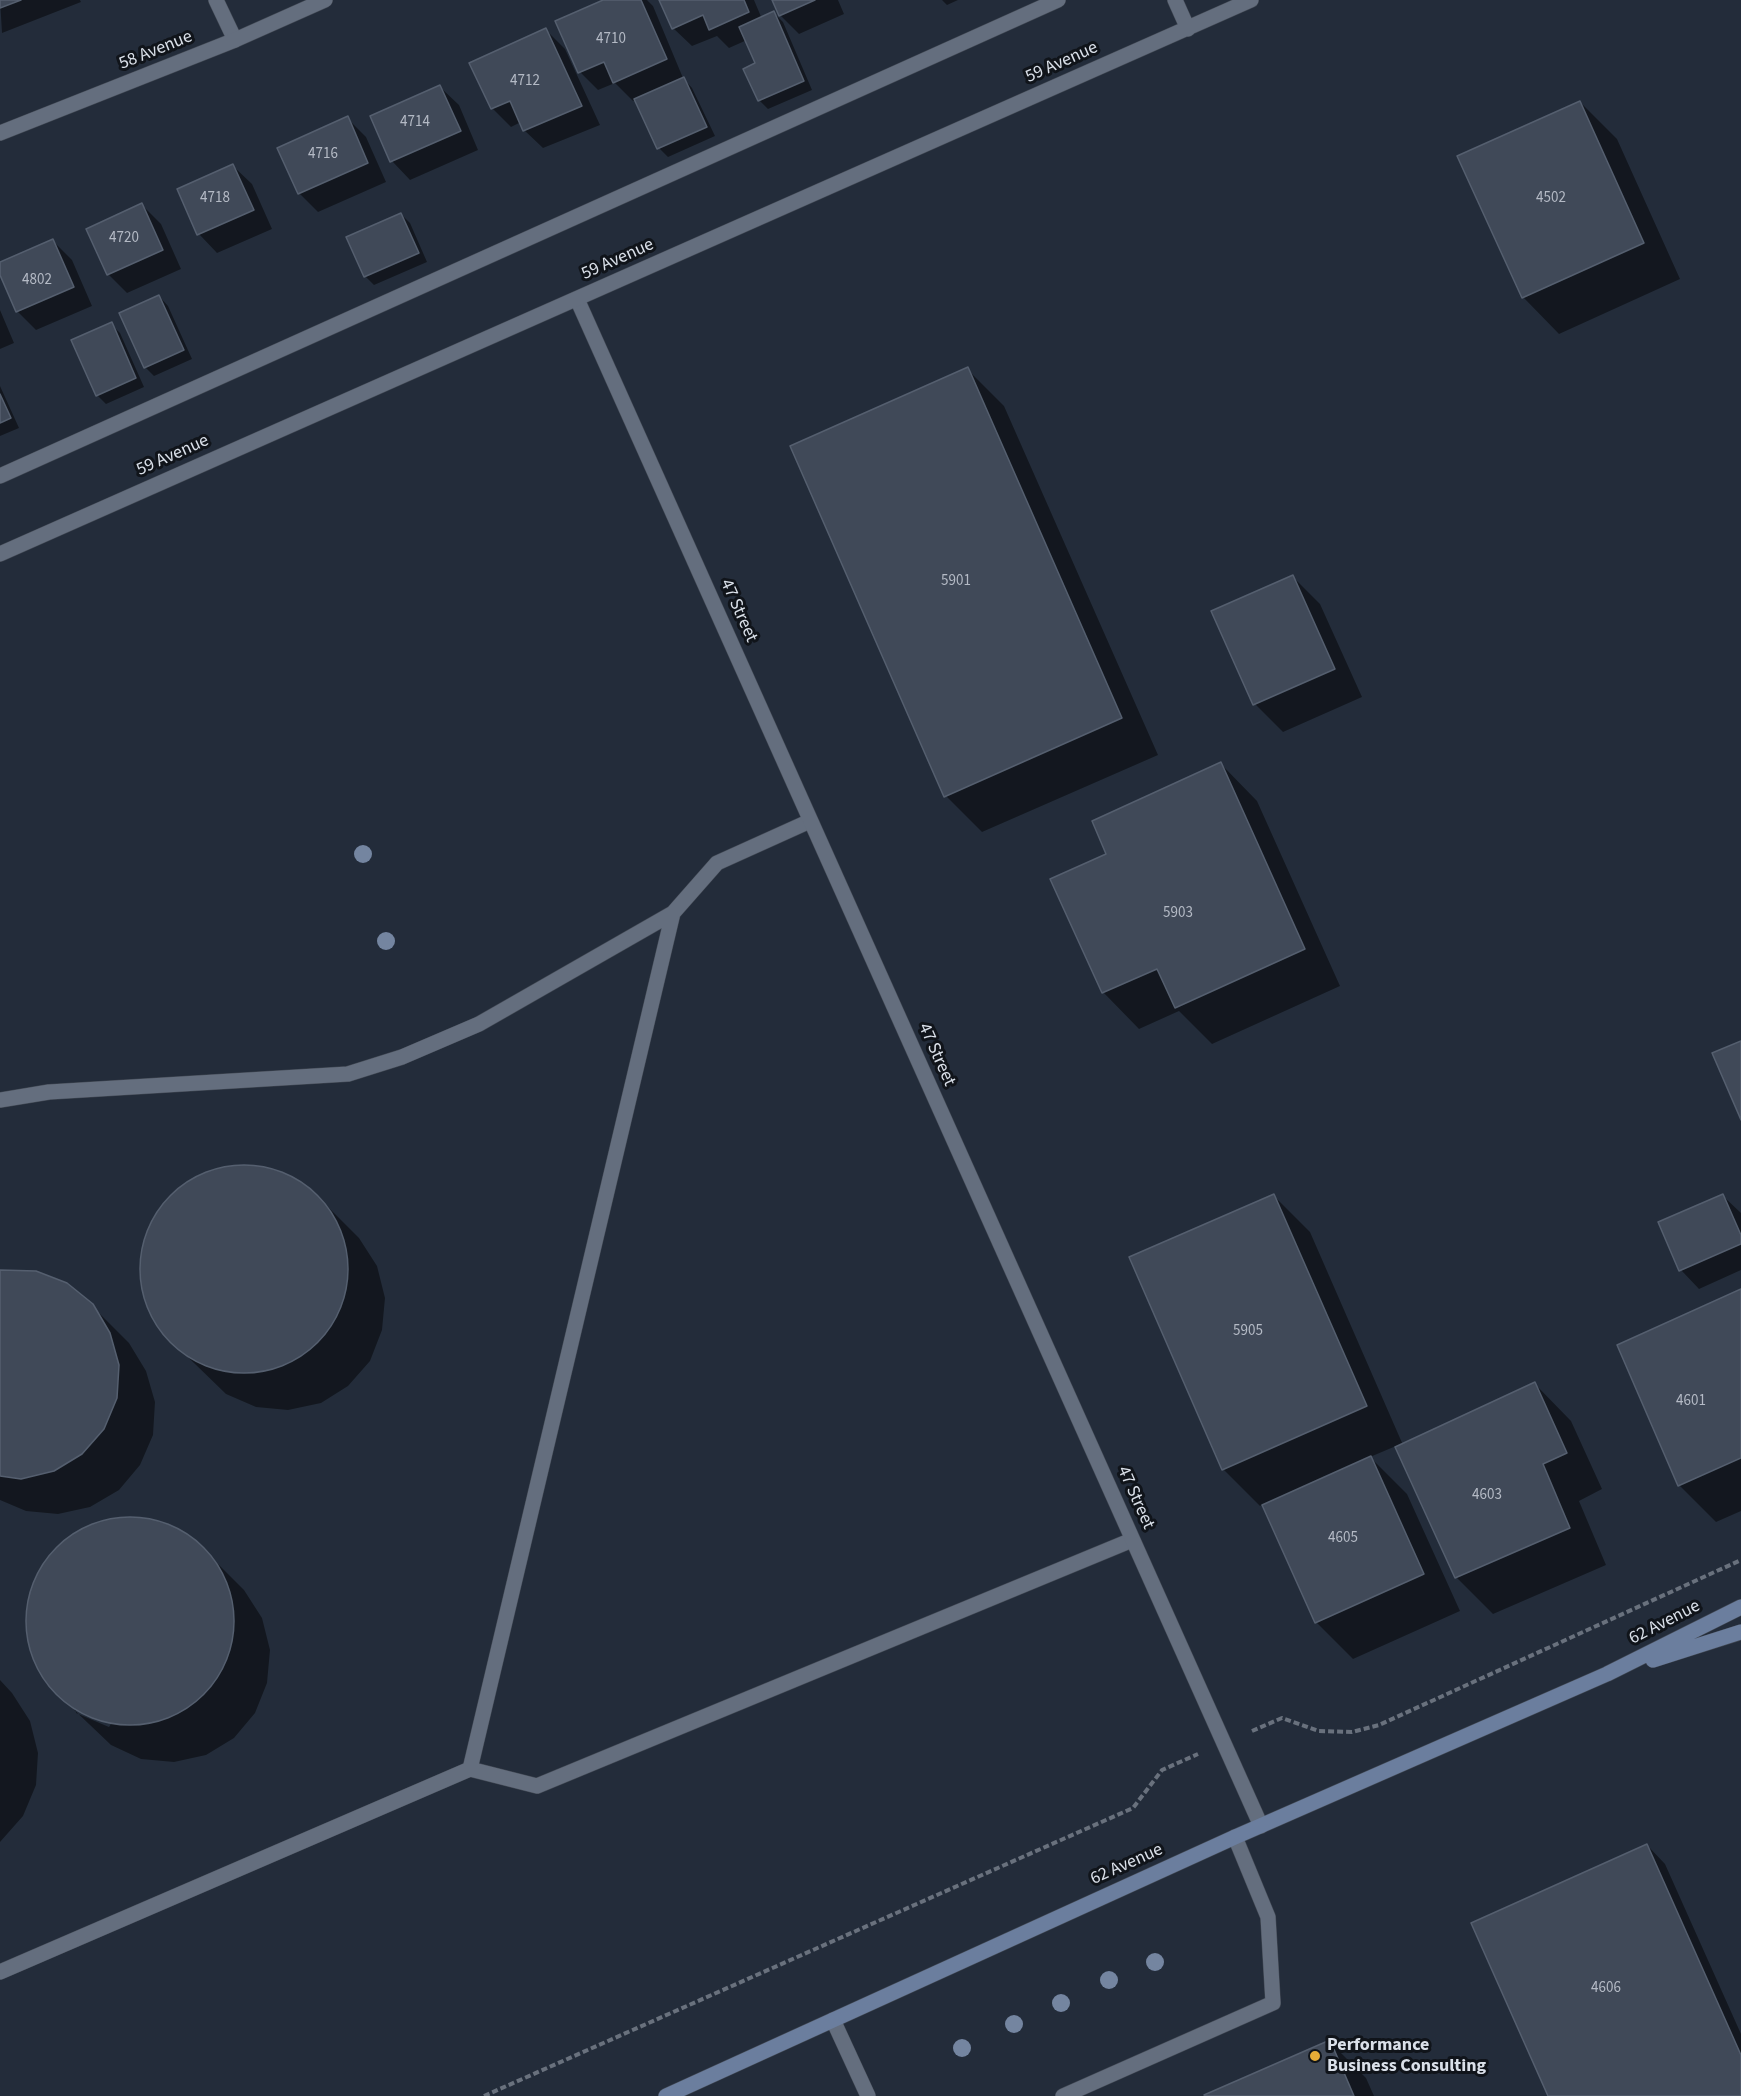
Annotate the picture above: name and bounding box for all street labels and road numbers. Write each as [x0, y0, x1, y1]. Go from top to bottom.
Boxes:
street label: 58 Avenue [116, 27, 196, 75]
street label: 59 Avenue [1022, 37, 1102, 89]
street label: 59 Avenue [578, 234, 658, 286]
street label: 59 Avenue [133, 430, 213, 482]
street label: 47 Street [715, 576, 761, 646]
street label: 47 Street [913, 1020, 959, 1090]
street label: 47 Street [1112, 1463, 1158, 1533]
street label: 62 Avenue [1626, 1596, 1704, 1650]
street label: 62 Avenue [1087, 1839, 1167, 1891]

